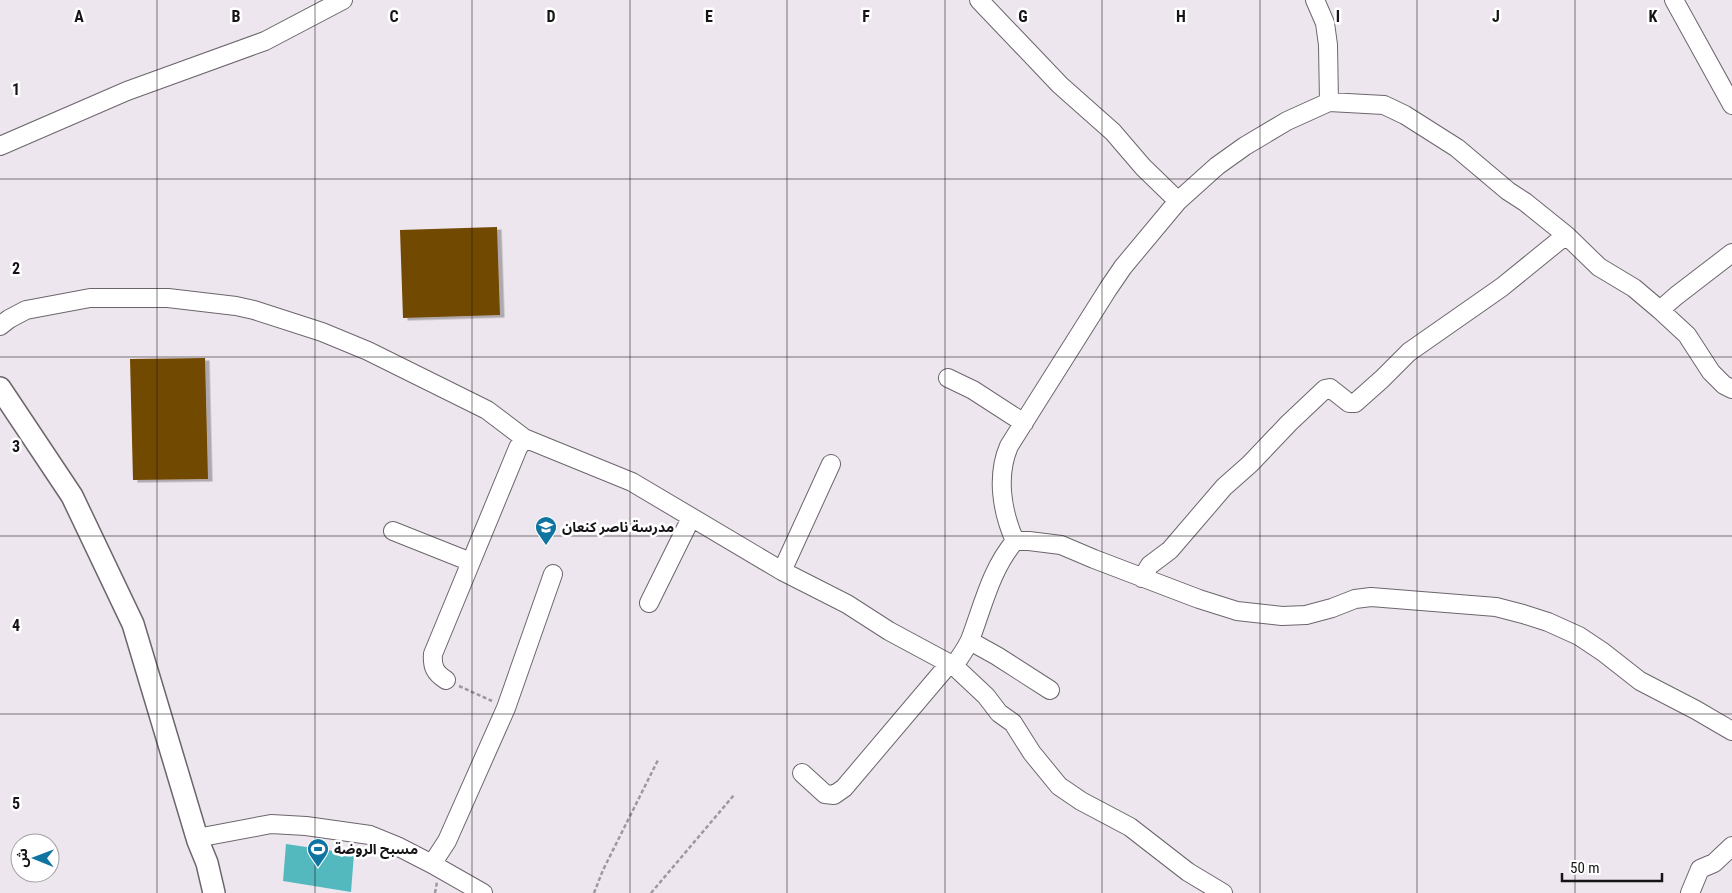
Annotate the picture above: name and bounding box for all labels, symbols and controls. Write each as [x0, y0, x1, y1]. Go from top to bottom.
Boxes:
text: A [74, 7, 84, 26]
text: B [232, 7, 241, 26]
text: C [389, 7, 399, 26]
text: D [546, 7, 556, 26]
text: E [705, 7, 713, 26]
text: F [862, 7, 870, 26]
text: G [1018, 7, 1028, 26]
text: H [1176, 7, 1186, 26]
text: I [1336, 7, 1340, 26]
text: J [1492, 7, 1500, 26]
text: K [1649, 7, 1658, 26]
text: 1 [12, 80, 20, 99]
text: 2 [12, 259, 20, 278]
text: 3 [12, 437, 20, 456]
school or university icon: مدرسة ناصر كنعان [534, 515, 558, 546]
place label: مدرسة ناصر كنعان [562, 519, 674, 536]
text: 4 [12, 616, 20, 635]
text: 5 [12, 794, 20, 813]
north arrow [10, 833, 60, 883]
sports icon: مسبح الروضة [306, 837, 330, 868]
place label: مسبح الروضة [334, 841, 418, 859]
text: ش [14, 848, 30, 868]
scale bar [1562, 850, 1662, 882]
text: 50 m [1570, 859, 1600, 877]

